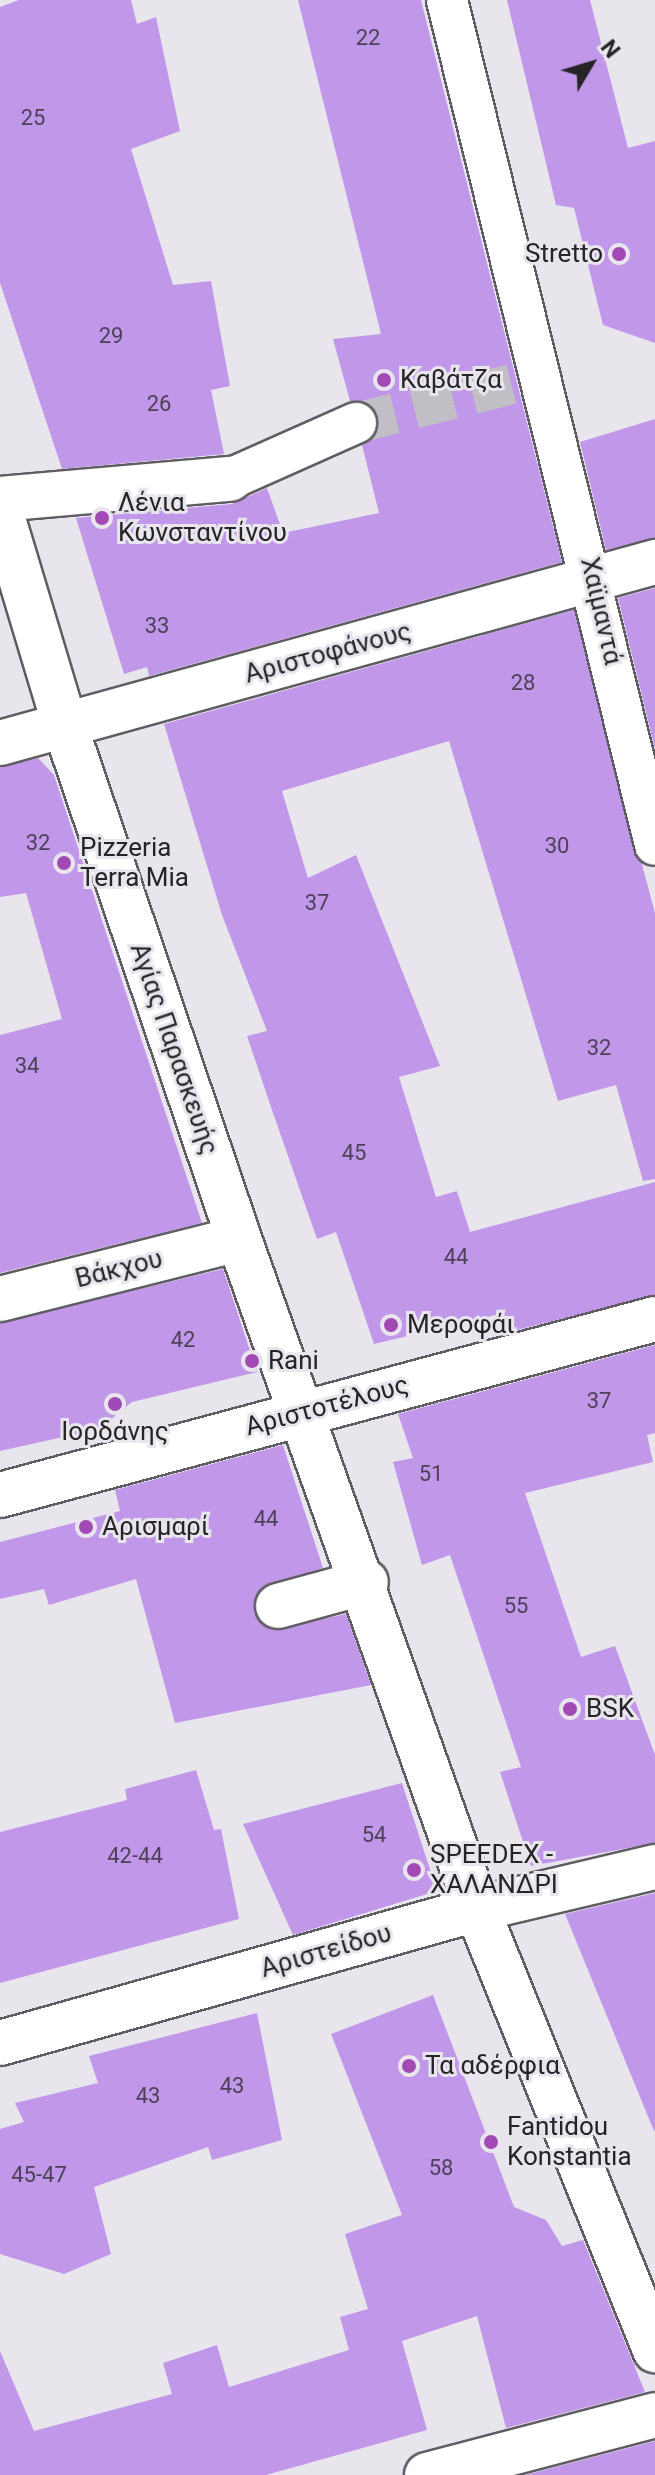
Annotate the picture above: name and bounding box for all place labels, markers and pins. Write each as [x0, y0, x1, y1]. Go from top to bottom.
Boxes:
place label: Stretto [525, 238, 603, 270]
marker: Stretto [610, 245, 628, 263]
place label: Καβάτζα [400, 364, 502, 396]
marker: Καβάτζα [375, 371, 393, 389]
place label: Λένια Κωνσταντίνου [118, 487, 287, 548]
marker: Λένια Κωνσταντίνου [93, 509, 111, 527]
place label: Pizzeria Terra Mia [80, 832, 189, 894]
marker: Pizzeria Terra Mia [55, 854, 73, 872]
place label: Μεροφάι [407, 1309, 515, 1341]
marker: Μεροφάι [382, 1316, 400, 1334]
place label: Rani [268, 1345, 319, 1377]
marker: Rani [243, 1352, 261, 1370]
marker: Ιορδάνης [106, 1395, 124, 1413]
place label: Ιορδάνης [61, 1416, 169, 1448]
place label: Αρισμαρί [102, 1511, 209, 1543]
marker: Αρισμαρί [77, 1518, 95, 1536]
place label: BSK [586, 1693, 634, 1725]
marker: BSK [561, 1700, 579, 1718]
place label: SPEEDEX - ΧΑΛΑΝΔΡΙ [430, 1839, 558, 1900]
marker: SPEEDEX - ΧΑΛΑΝΔΡΙ [405, 1861, 423, 1879]
place label: Τα αδέρφια [425, 2050, 560, 2082]
marker: Τα αδέρφια [400, 2057, 418, 2075]
place label: Fantidou Konstantia [507, 2111, 632, 2172]
marker: Fantidou Konstantia [482, 2133, 500, 2151]

